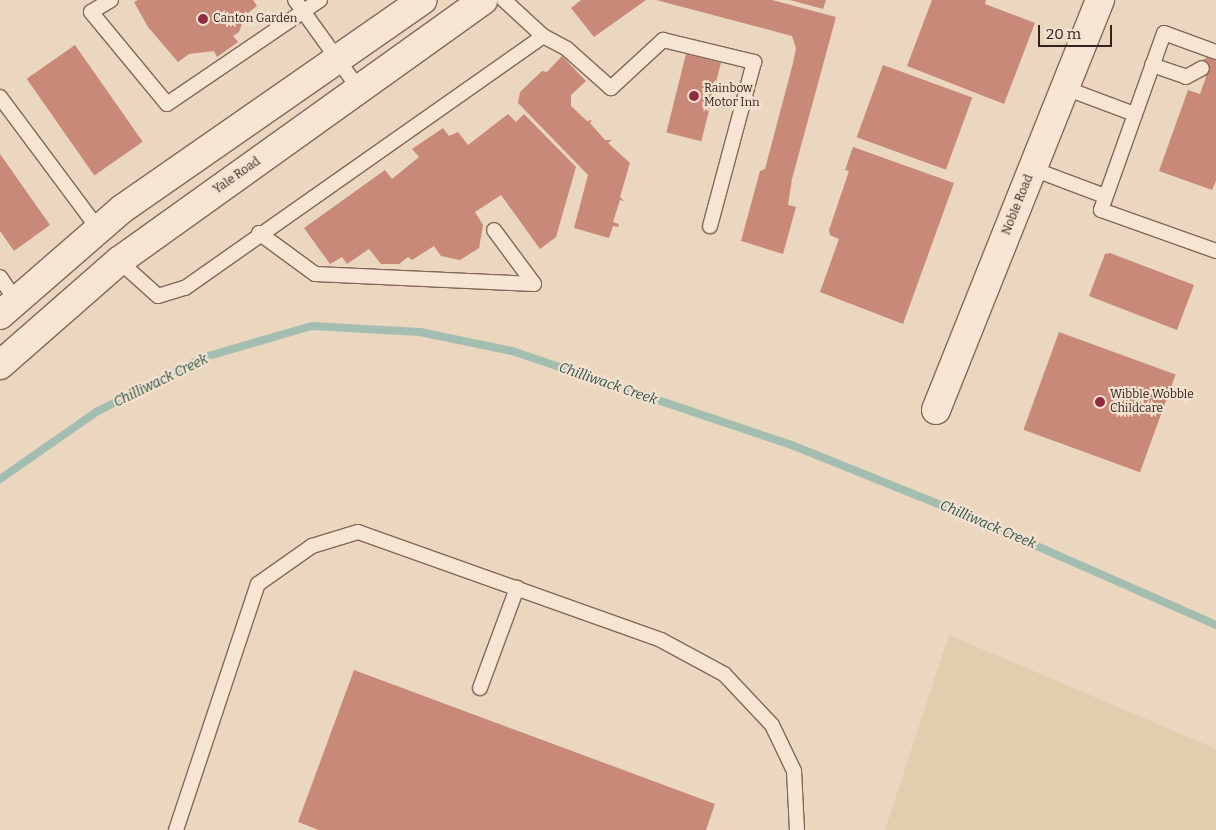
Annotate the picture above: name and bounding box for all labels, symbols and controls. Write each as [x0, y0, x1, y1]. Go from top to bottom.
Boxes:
place label: Canton Garden [213, 12, 297, 26]
marker: Canton Garden [197, 13, 209, 25]
scale bar [1041, 15, 1115, 47]
text: 20 m [1046, 25, 1081, 43]
place label: Rainbow Motor Inn [704, 82, 760, 110]
marker: Rainbow Motor Inn [688, 90, 700, 102]
street label: Yale Road [211, 155, 263, 197]
street label: Noble Road [999, 173, 1037, 237]
water label: Chilliwack Creek [111, 351, 211, 411]
water label: Chilliwack Creek [557, 359, 659, 409]
place label: Wibble Wobble Childcare [1110, 388, 1194, 416]
marker: Wibble Wobble Childcare [1094, 396, 1106, 408]
water label: Chilliwack Creek [937, 497, 1039, 553]

